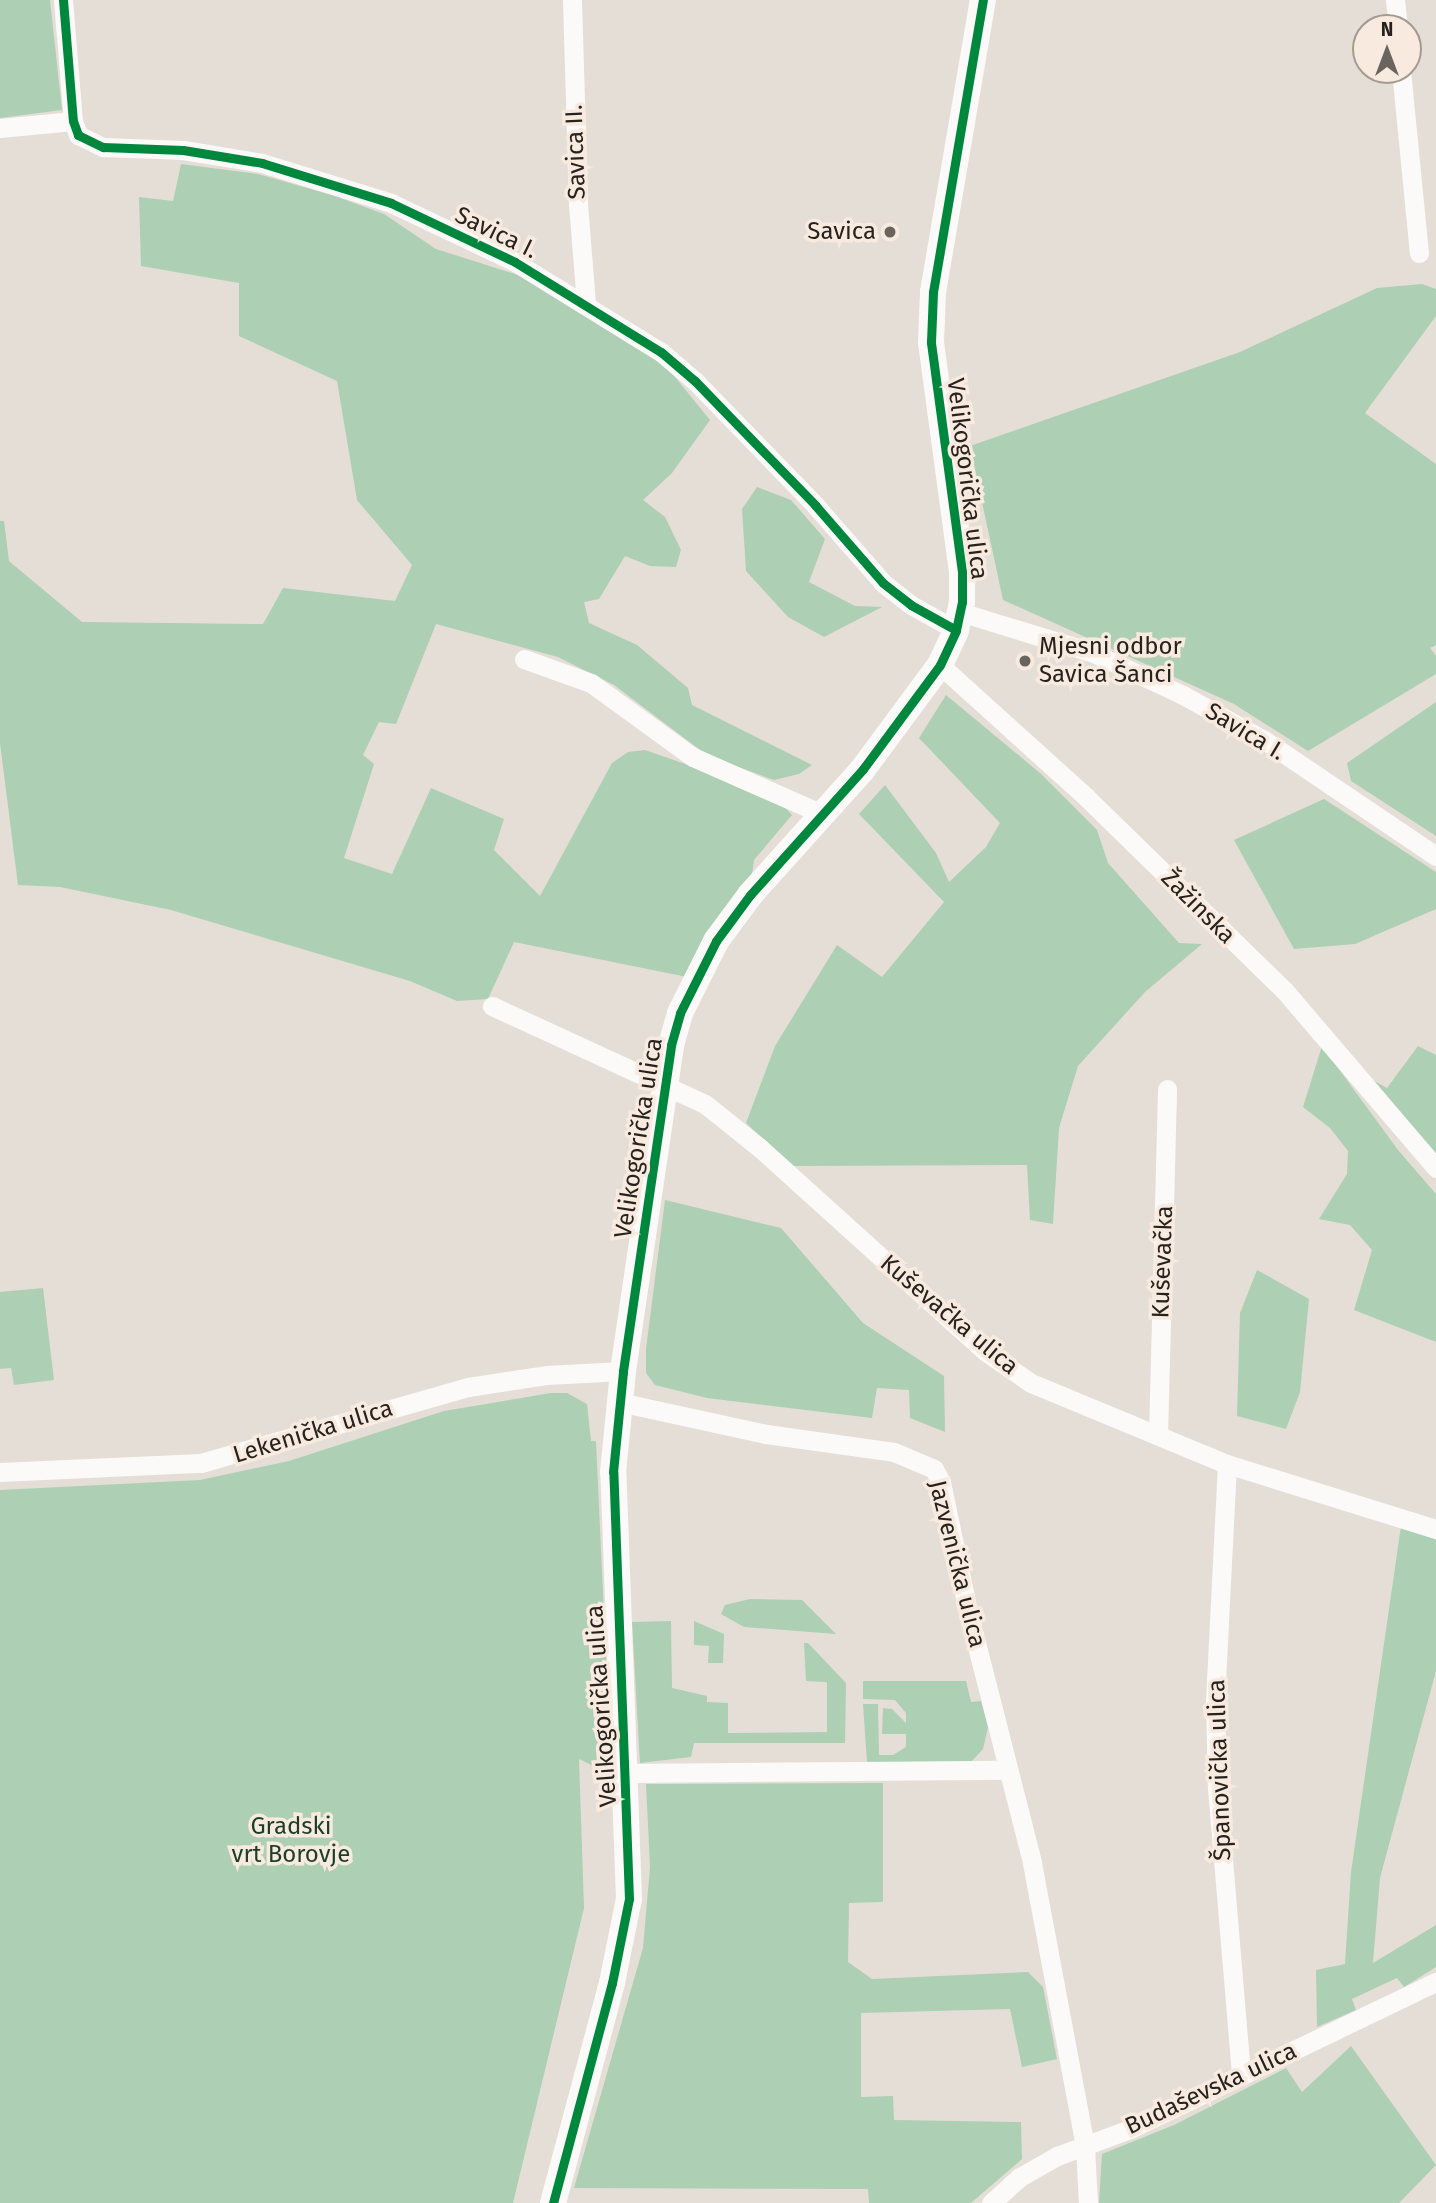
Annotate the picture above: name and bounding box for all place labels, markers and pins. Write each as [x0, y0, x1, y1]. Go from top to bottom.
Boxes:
place label: Savica [807, 218, 876, 246]
marker: Savica [882, 224, 898, 240]
place label: Mjesni odbor Savica Šanci [1039, 633, 1182, 689]
marker: Mjesni odbor Savica Šanci [1017, 653, 1033, 669]

